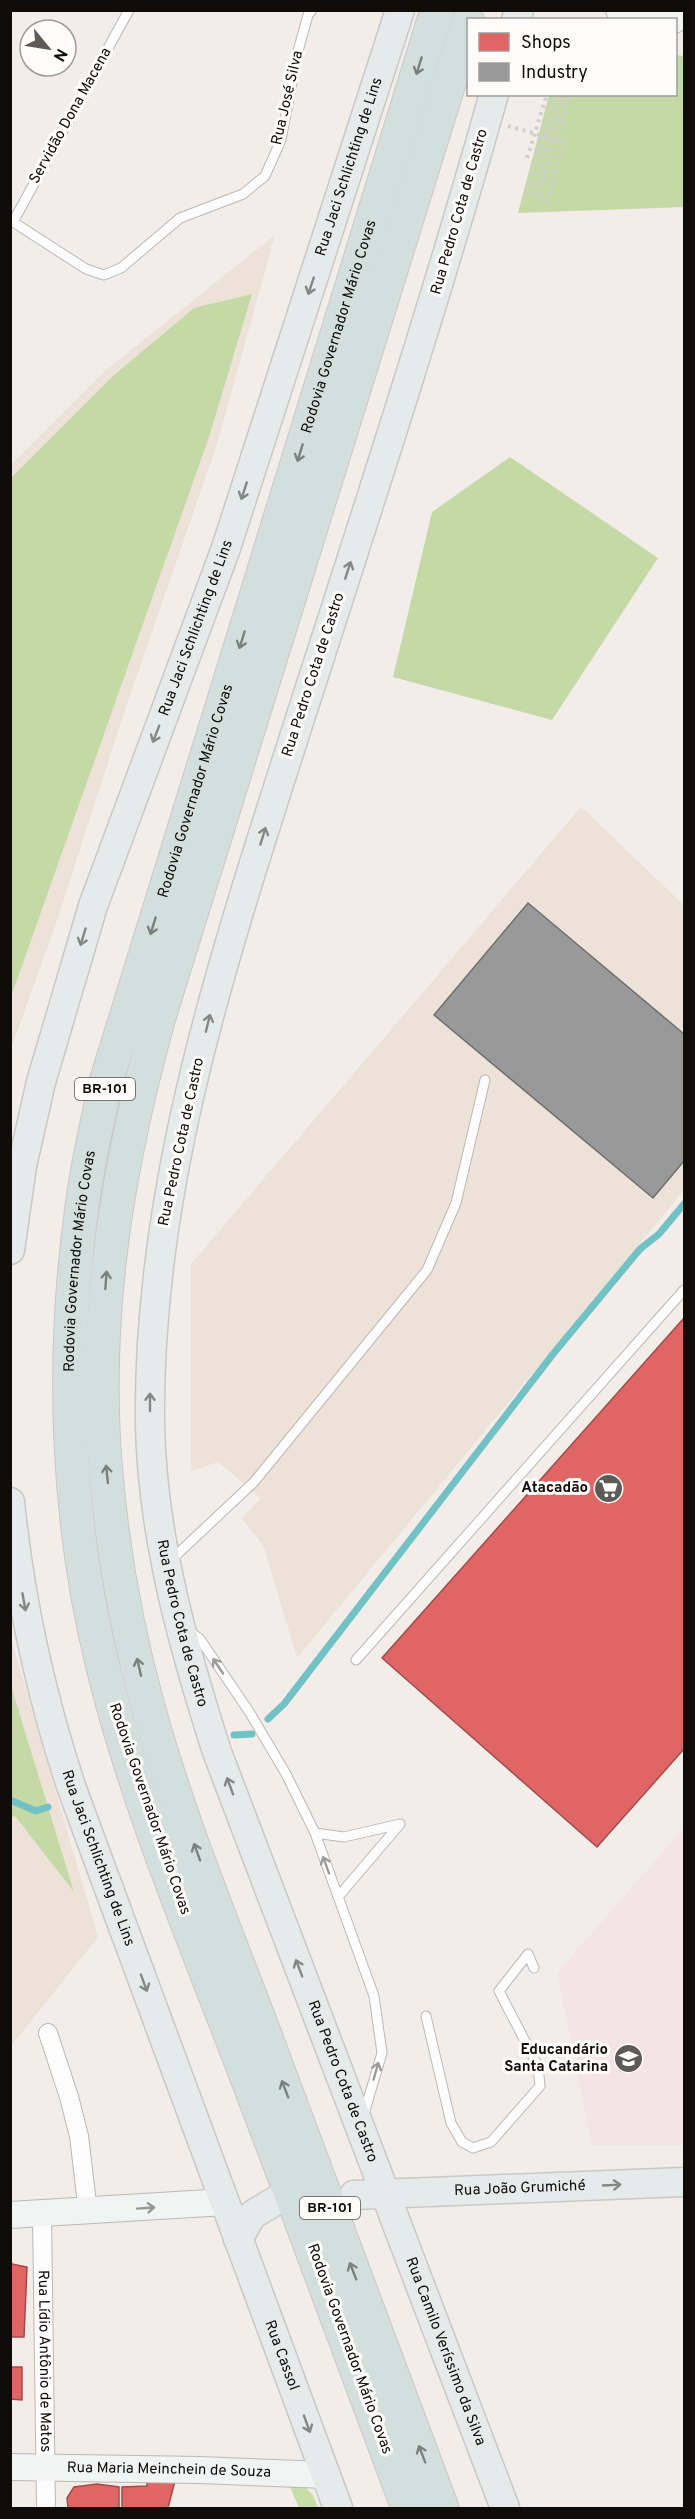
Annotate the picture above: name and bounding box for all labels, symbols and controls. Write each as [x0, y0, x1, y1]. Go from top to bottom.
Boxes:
north arrow [18, 18, 78, 78]
legend [467, 18, 677, 96]
text: Shops [521, 32, 571, 55]
street label: Servidão Dona Macena [26, 45, 116, 187]
text: N [48, 45, 71, 64]
street label: Rua José Silva [268, 49, 308, 147]
one-way arrow [413, 56, 424, 75]
text: Industry [521, 62, 588, 85]
street label: Rua Jaci Schlichting de Lins [312, 75, 387, 259]
street label: Rua Pedro Cota de Castro [427, 127, 493, 297]
street label: Rodovia Governador Mário Covas [297, 217, 381, 436]
one-way arrow [305, 276, 316, 295]
one-way arrow [293, 443, 304, 462]
one-way arrow [238, 481, 249, 500]
street label: Rua Jaci Schlichting de Lins [155, 538, 237, 719]
one-way arrow [343, 561, 354, 580]
street label: Rua Pedro Cota de Castro [278, 590, 350, 760]
one-way arrow [236, 630, 247, 649]
street label: Rodovia Governador Mário Covas [154, 682, 238, 900]
one-way arrow [150, 724, 161, 743]
one-way arrow [258, 827, 269, 846]
one-way arrow [147, 916, 158, 935]
one-way arrow [77, 927, 88, 946]
one-way arrow [202, 1014, 214, 1033]
street label: Rua Pedro Cota de Castro [155, 1056, 209, 1228]
road number: BR-101 [75, 1078, 135, 1100]
street label: Rodovia Governador Mário Covas [60, 1149, 101, 1372]
one-way arrow [101, 1270, 112, 1290]
one-way arrow [144, 1392, 156, 1412]
one-way arrow [101, 1465, 112, 1485]
supermarket icon: Atacadão [593, 1472, 625, 1504]
place label: Atacadão [521, 1479, 588, 1498]
street label: Rua Pedro Cota de Castro [152, 1538, 212, 1709]
one-way arrow [19, 1591, 30, 1611]
one-way arrow [132, 1657, 144, 1676]
one-way arrow [212, 1658, 224, 1674]
street label: Rodovia Governador Mário Covas [104, 1701, 194, 1917]
street label: Rua Jaci Schlichting de Lins [57, 1768, 139, 1949]
one-way arrow [223, 1777, 234, 1796]
one-way arrow [190, 1844, 201, 1862]
one-way arrow [320, 1856, 331, 1875]
one-way arrow [293, 1959, 304, 1978]
one-way arrow [139, 1973, 150, 1992]
street label: Rua Pedro Cota de Castro [303, 1998, 382, 2165]
place label: Educandário Santa Catarina [504, 2041, 608, 2077]
school or university icon: Educandário Santa Catarina [613, 2043, 645, 2075]
one-way arrow [371, 2062, 383, 2081]
one-way arrow [278, 2080, 289, 2098]
street label: Rua João Grumiché [454, 2176, 586, 2201]
one-way arrow [602, 2179, 622, 2191]
road number: BR-101 [300, 2197, 360, 2219]
one-way arrow [136, 2202, 156, 2213]
street label: Rodovia Governador Mário Covas [302, 2241, 396, 2457]
street label: Rua Camilo Veríssimo da Silva [401, 2254, 490, 2448]
one-way arrow [347, 2262, 358, 2281]
street label: Rua Lídio Antônio de Matos [33, 2270, 55, 2452]
street label: Rua Cassol [260, 2317, 303, 2393]
one-way arrow [302, 2414, 313, 2433]
one-way arrow [416, 2445, 427, 2464]
street label: Rua Maria Meinchein de Souza [67, 2458, 271, 2482]

